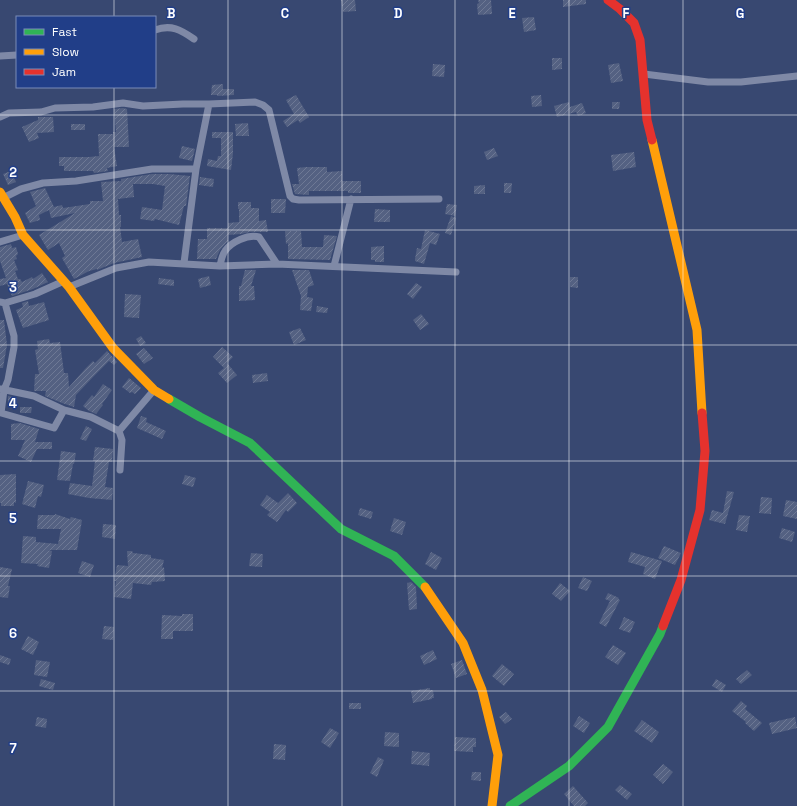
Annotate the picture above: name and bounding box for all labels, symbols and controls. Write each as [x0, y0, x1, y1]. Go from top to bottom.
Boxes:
text: B [167, 5, 176, 22]
text: C [281, 5, 289, 22]
text: D [394, 5, 403, 22]
text: E [508, 5, 516, 22]
text: F [623, 5, 630, 22]
text: G [736, 5, 744, 22]
legend [16, 16, 156, 88]
text: Fast [52, 24, 77, 40]
text: Slow [52, 44, 79, 60]
text: Jam [52, 64, 76, 80]
text: 2 [9, 164, 17, 181]
text: 3 [9, 279, 17, 296]
text: 4 [9, 395, 17, 412]
text: 5 [9, 510, 17, 527]
text: 6 [9, 625, 17, 642]
text: 7 [9, 740, 17, 757]

